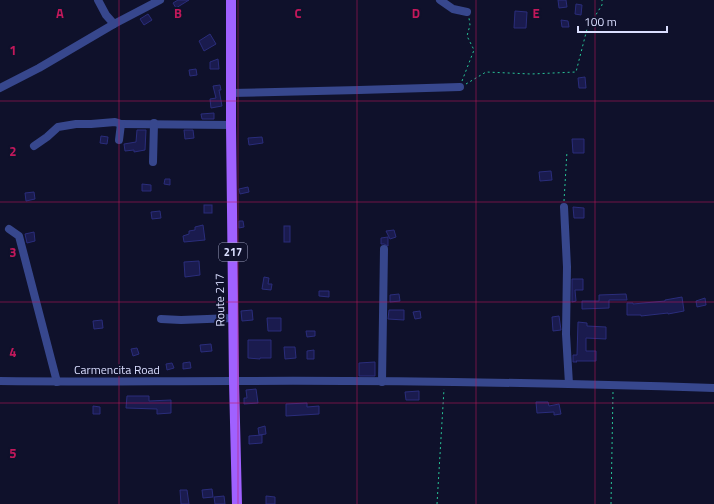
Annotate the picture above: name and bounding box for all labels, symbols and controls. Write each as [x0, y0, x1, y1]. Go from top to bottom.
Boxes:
text: A [56, 3, 64, 23]
text: B [174, 3, 182, 23]
text: C [294, 3, 302, 23]
text: D [412, 3, 420, 23]
text: E [532, 3, 540, 23]
scale bar [578, 8, 667, 34]
text: 100 m [584, 12, 617, 31]
text: 1 [9, 40, 17, 60]
text: 2 [9, 141, 17, 161]
text: 3 [9, 242, 17, 262]
road number: 217 [219, 243, 247, 261]
street label: Route 217 [210, 273, 229, 327]
text: 4 [9, 342, 17, 362]
street label: Carmencita Road [74, 360, 160, 379]
text: 5 [9, 443, 17, 463]

